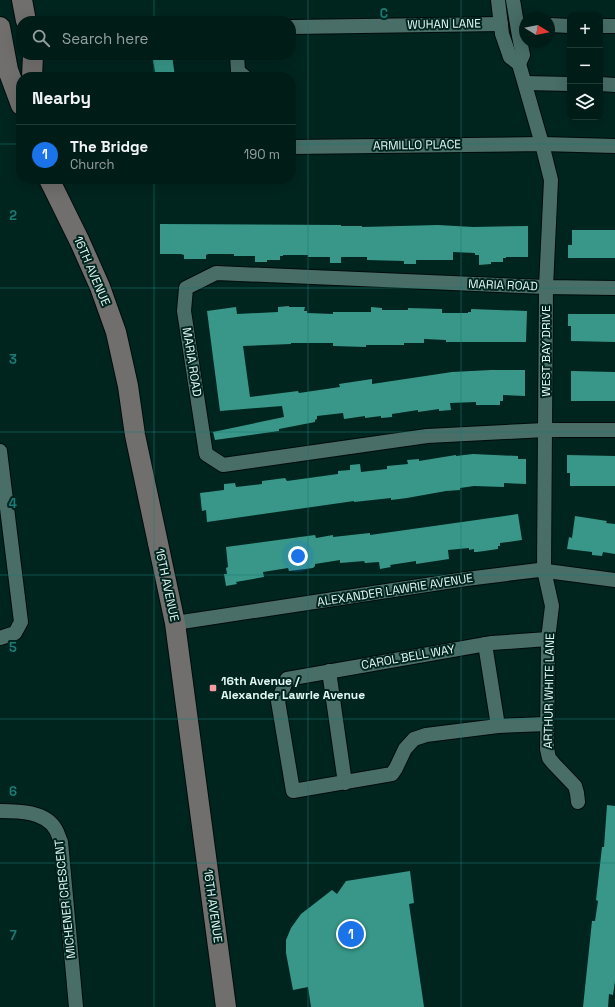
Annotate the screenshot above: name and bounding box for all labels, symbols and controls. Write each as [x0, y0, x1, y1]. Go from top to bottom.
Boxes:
text: C [380, 5, 388, 22]
north arrow [519, 12, 555, 48]
map controls [567, 12, 603, 120]
button: + [567, 12, 603, 48]
street label: WUHAN LANE [407, 15, 481, 33]
search box [16, 16, 296, 60]
icon: search [30, 27, 52, 49]
text: Search here [62, 29, 148, 48]
button: − [567, 48, 603, 84]
button: layers [567, 84, 603, 120]
text: Nearby [32, 87, 91, 109]
street label: ARMILLO PLACE [373, 136, 461, 154]
text: The Bridge [70, 137, 148, 156]
text: 1 [42, 146, 48, 163]
text: 190 m [244, 146, 280, 163]
text: Church [70, 156, 115, 173]
text: 2 [9, 207, 17, 224]
street label: 16TH AVENUE [70, 234, 114, 308]
street label: MARIA ROAD [468, 276, 538, 294]
street label: WEST BAY DRIVE [538, 305, 554, 397]
street label: MARIA ROAD [179, 326, 205, 398]
text: 3 [9, 351, 17, 368]
text: 4 [9, 495, 17, 512]
your location [288, 546, 308, 566]
street label: 16TH AVENUE [151, 547, 183, 623]
street label: ALEXANDER LAWRIE AVENUE [316, 570, 474, 610]
street label: ARTHUR WHITE LANE [540, 633, 558, 749]
text: 5 [9, 639, 17, 656]
street label: CAROL BELL WAY [360, 641, 457, 673]
place label: 16th Avenue / Alexander Lawrie Avenue [221, 673, 365, 703]
marker: 16th Avenue / Alexander Lawrie Avenue [208, 683, 218, 693]
text: 6 [9, 783, 17, 800]
street label: MICHENER CRESCENT [51, 839, 79, 959]
street label: 16TH AVENUE [200, 868, 226, 944]
pin: 1 [338, 919, 364, 949]
text: 7 [9, 927, 17, 944]

